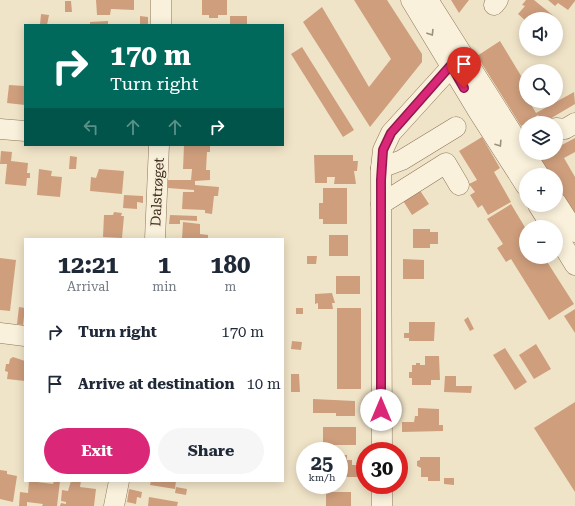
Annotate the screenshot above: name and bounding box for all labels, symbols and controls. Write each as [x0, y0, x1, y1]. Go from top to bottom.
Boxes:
map controls [519, 12, 563, 264]
button: sound [519, 12, 563, 56]
one-way arrow [427, 29, 434, 36]
text: 170 m [110, 39, 191, 72]
icon: right [44, 40, 96, 92]
pin [447, 47, 481, 88]
icon: arrive [453, 53, 475, 75]
button: search [519, 64, 563, 108]
text: Turn right [110, 73, 198, 94]
icon: left [80, 116, 102, 138]
icon: ahead [122, 116, 144, 138]
icon: ahead [164, 116, 186, 138]
icon: right [206, 116, 228, 138]
button: layers [519, 116, 563, 160]
one-way arrow [494, 140, 502, 147]
street label: Dalstrøget [147, 157, 167, 227]
button: + [519, 168, 563, 212]
button: − [519, 220, 563, 264]
text: 12:21 [58, 251, 119, 279]
text: 1 [158, 251, 171, 279]
text: 180 [210, 251, 251, 279]
text: Arrival [67, 279, 109, 294]
text: min [152, 279, 177, 294]
text: m [224, 279, 236, 294]
icon: right [44, 321, 66, 343]
text: Turn right [78, 323, 157, 341]
text: 170 m [221, 323, 264, 341]
icon: arrive [44, 373, 66, 395]
text: Arrive at destination [78, 375, 234, 393]
text: 10 m [246, 375, 281, 393]
position arrow [360, 389, 402, 431]
button: Exit [44, 428, 150, 474]
button: Share [158, 428, 264, 474]
speed limit sign: 30 [356, 442, 408, 494]
text: 25 [311, 451, 333, 475]
text: km/h [309, 472, 335, 483]

